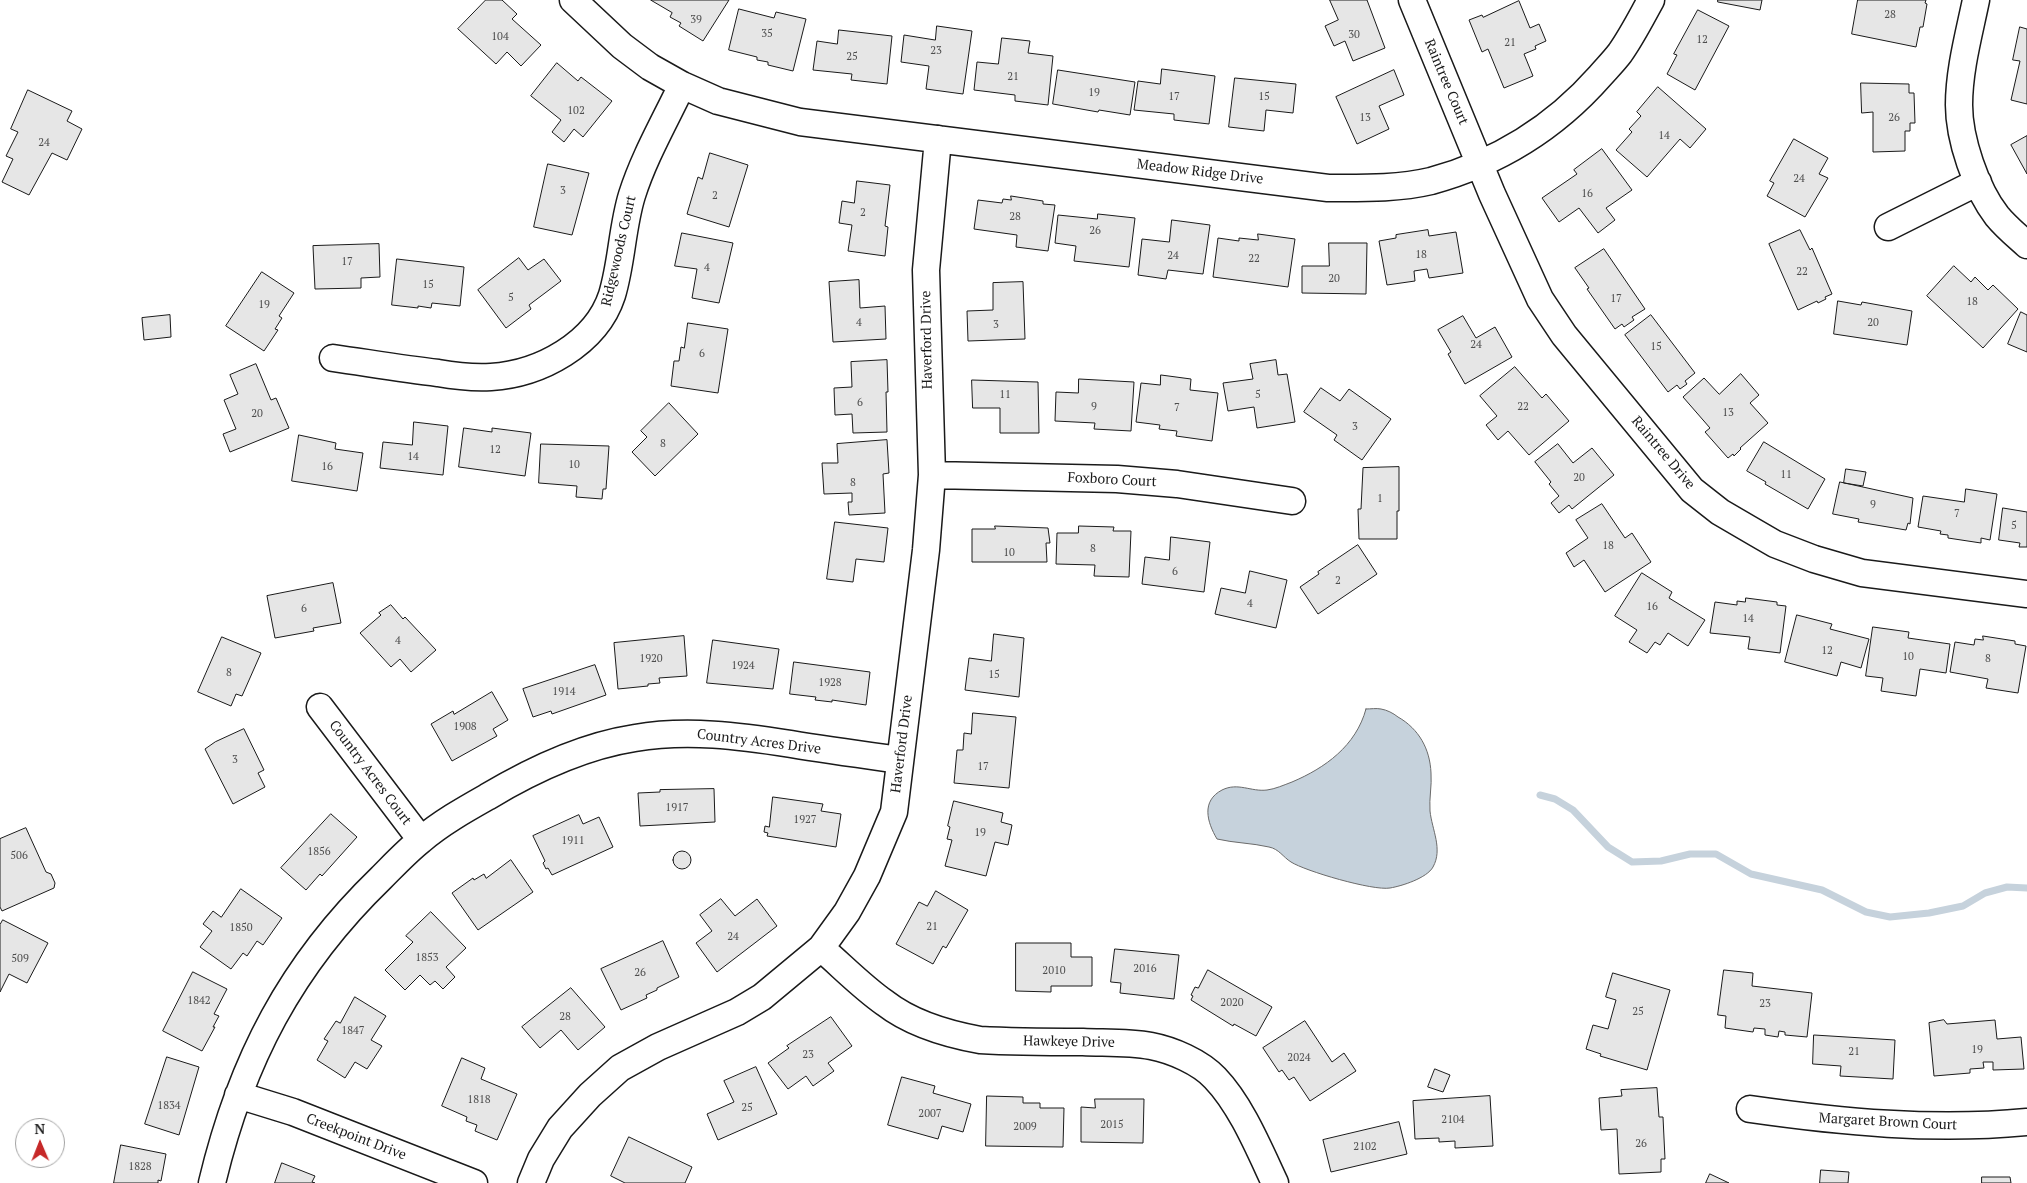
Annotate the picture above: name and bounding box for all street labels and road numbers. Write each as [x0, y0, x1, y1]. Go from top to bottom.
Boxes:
street label: Raintree Court [1420, 37, 1472, 127]
street label: Meadow Ridge Drive [1136, 156, 1264, 188]
street label: Ridgewoods Court [598, 194, 640, 308]
street label: Haverford Drive [918, 290, 936, 390]
street label: Raintree Drive [1628, 413, 1698, 493]
street label: Foxboro Court [1067, 469, 1157, 491]
street label: Haverford Drive [888, 694, 916, 794]
street label: Country Acres Court [325, 717, 415, 829]
street label: Country Acres Drive [696, 726, 822, 758]
street label: Hawkeye Drive [1023, 1033, 1115, 1051]
street label: Creekpoint Drive [304, 1110, 408, 1164]
street label: Margaret Brown Court [1818, 1110, 1958, 1134]

